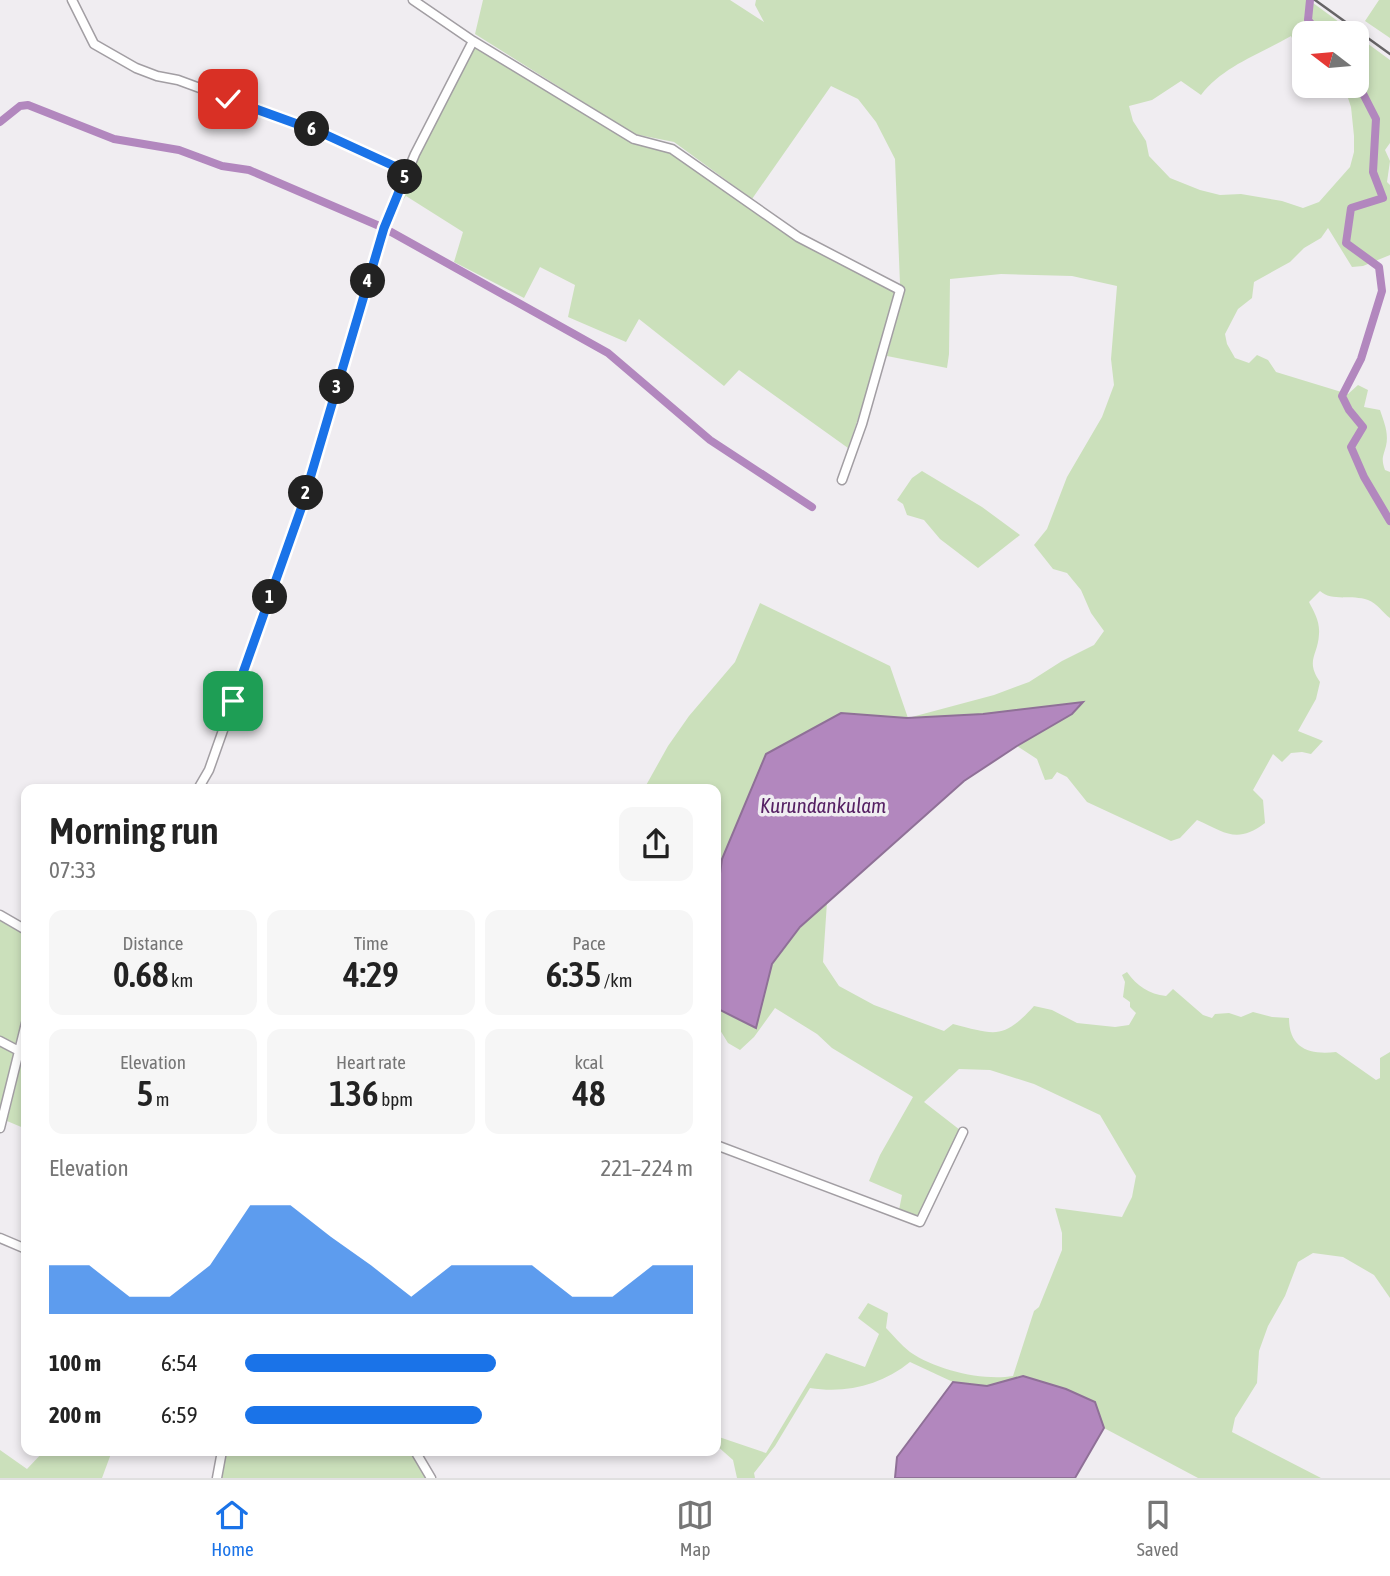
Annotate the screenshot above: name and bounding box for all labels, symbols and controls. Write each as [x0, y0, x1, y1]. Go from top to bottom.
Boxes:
north arrow [1292, 21, 1368, 98]
map controls [1292, 21, 1369, 98]
pin [198, 69, 258, 129]
icon: check [209, 80, 247, 118]
pin: 6 [294, 111, 330, 146]
text: 6 [307, 117, 316, 139]
pin: 5 [388, 160, 422, 194]
text: 5 [400, 165, 409, 187]
pin: 4 [350, 264, 386, 298]
text: 4 [363, 269, 372, 291]
pin: 3 [320, 370, 354, 404]
text: 3 [332, 375, 341, 397]
pin: 2 [288, 476, 324, 510]
text: 2 [301, 481, 310, 503]
pin: 1 [252, 580, 288, 614]
text: 1 [265, 585, 274, 607]
pin [203, 671, 263, 731]
icon: arrive [214, 682, 252, 720]
water label: Kurundankulam [760, 793, 886, 817]
button: share [619, 807, 693, 881]
text: Morning run [49, 809, 219, 852]
text: 07:33 [49, 857, 96, 883]
text: Distance [123, 932, 183, 954]
text: Time [354, 932, 388, 954]
text: Pace [572, 932, 606, 954]
text: 0.68 [113, 954, 168, 994]
text: 4:29 [343, 954, 399, 994]
text: 6:35 [546, 954, 601, 994]
text: km [168, 969, 193, 991]
text: /km [601, 969, 632, 991]
text: Elevation [120, 1051, 186, 1073]
text: Heart rate [336, 1051, 406, 1073]
text: kcal [575, 1051, 603, 1073]
text: 5 [137, 1073, 153, 1113]
text: 136 [329, 1073, 379, 1113]
text: 48 [573, 1073, 605, 1113]
text: m [153, 1088, 169, 1110]
text: bpm [379, 1088, 413, 1110]
text: Elevation [49, 1155, 129, 1181]
text: 221–224 m [600, 1155, 693, 1181]
text: 100 m [49, 1350, 101, 1376]
text: 6:54 [161, 1350, 198, 1376]
text: 200 m [49, 1402, 101, 1428]
text: 6:59 [161, 1402, 198, 1428]
tab: Home [211, 1496, 254, 1560]
tab: Map [676, 1496, 714, 1560]
tab: Saved [1137, 1496, 1179, 1560]

